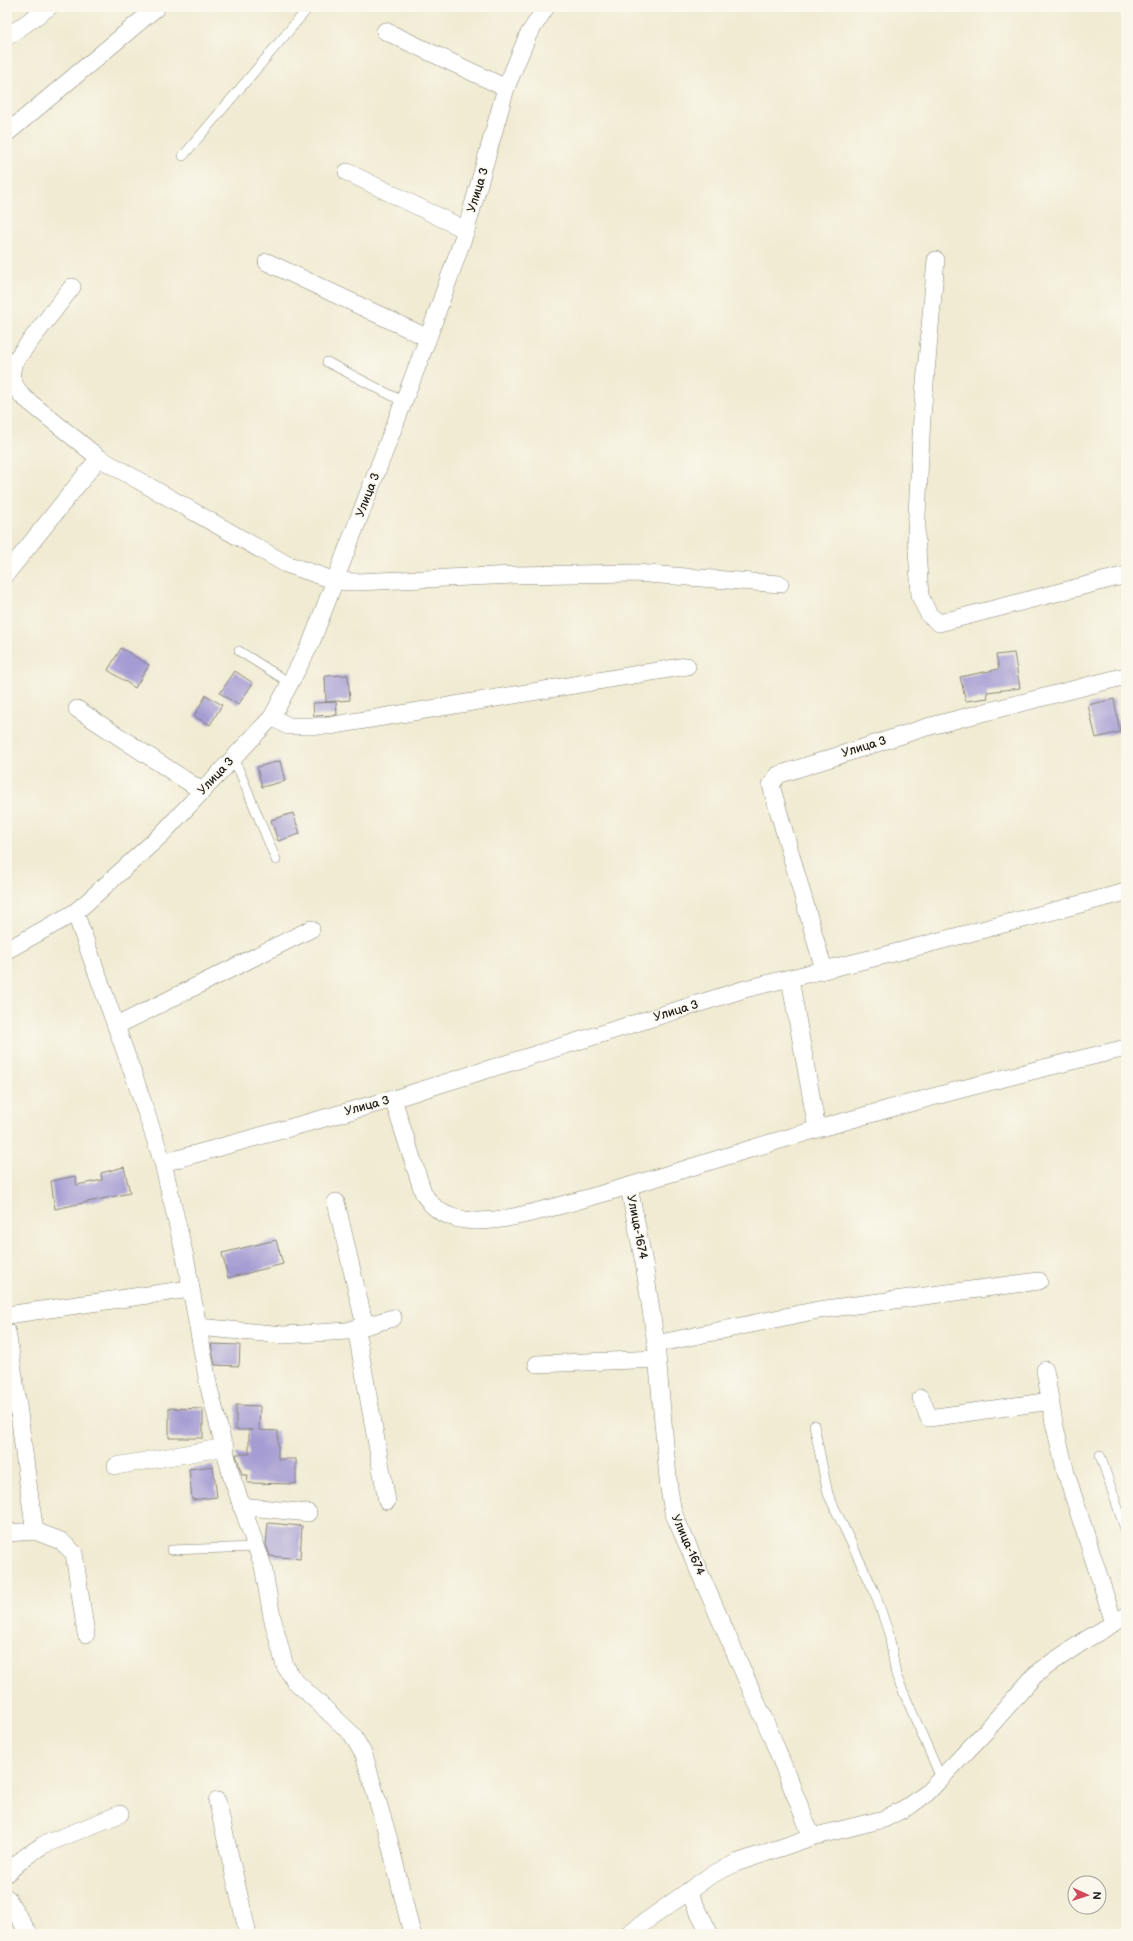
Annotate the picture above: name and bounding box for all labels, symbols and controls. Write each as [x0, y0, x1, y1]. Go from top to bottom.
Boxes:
street label: Улица 3 [464, 166, 492, 214]
street label: Улица 3 [353, 471, 383, 519]
street label: Улица 3 [840, 733, 888, 761]
street label: Улица 3 [195, 754, 237, 798]
street label: Улица 3 [652, 997, 700, 1025]
street label: Улица 3 [343, 1093, 391, 1119]
street label: Улица-1674 [623, 1194, 651, 1261]
street label: Улица-1674 [668, 1512, 708, 1578]
north arrow [1067, 1875, 1107, 1915]
text: N [1090, 1891, 1103, 1900]

